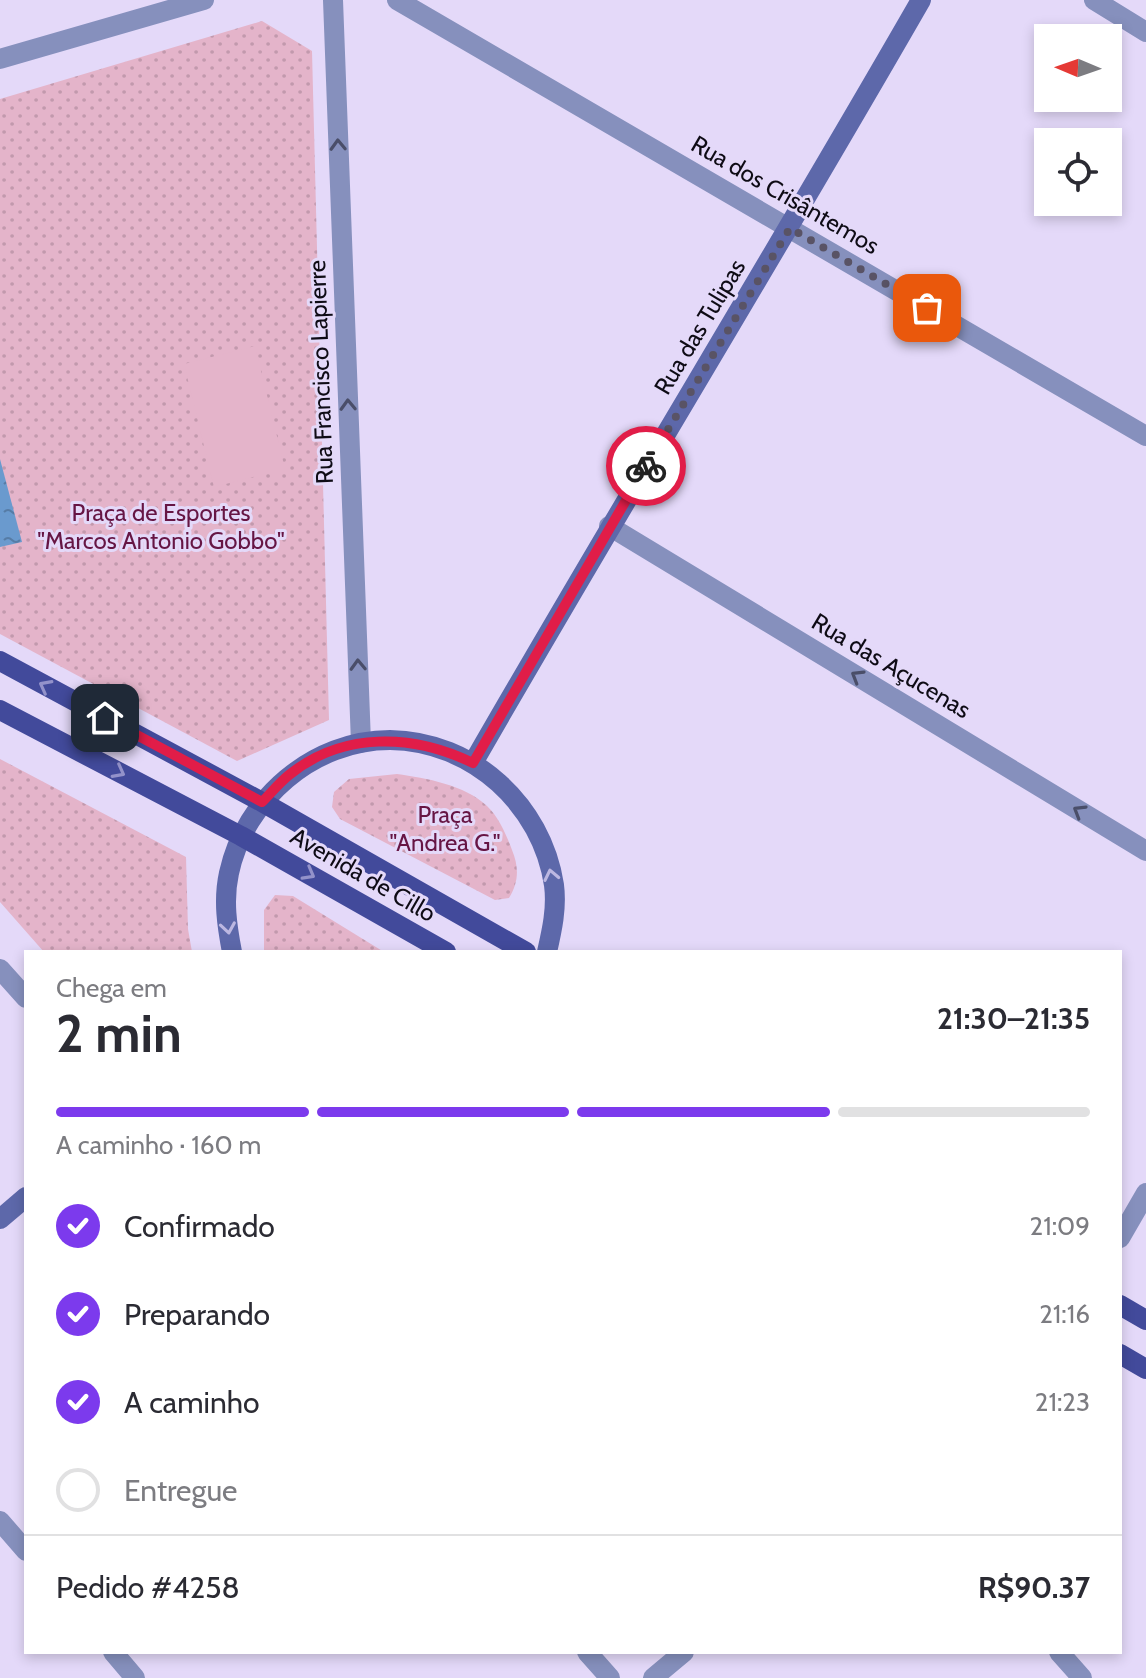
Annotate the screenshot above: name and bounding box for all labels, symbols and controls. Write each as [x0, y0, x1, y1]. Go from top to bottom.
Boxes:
north arrow [1034, 24, 1122, 112]
map controls [1034, 24, 1122, 216]
button: locate [1034, 128, 1122, 216]
street label: Rua dos Crisântemos [686, 129, 884, 260]
one-way arrow [330, 138, 347, 151]
street label: Rua das Tulipas [648, 254, 751, 400]
street label: Rua Francisco Lapierre [302, 259, 339, 485]
pin [893, 274, 961, 342]
icon: bag [905, 286, 949, 330]
one-way arrow [340, 398, 357, 411]
courier [606, 426, 686, 506]
icon: bike [624, 444, 668, 488]
park label: Praça de Esportes "Marcos Antonio Gobbo" [37, 498, 285, 555]
street label: Rua das Açucenas [807, 607, 976, 724]
one-way arrow [350, 658, 367, 671]
one-way arrow [851, 670, 866, 686]
one-way arrow [39, 680, 53, 695]
pin [71, 684, 139, 752]
icon: home [83, 696, 127, 740]
one-way arrow [110, 763, 125, 778]
park label: Praça "Andrea G." [390, 800, 500, 857]
one-way arrow [1073, 805, 1088, 820]
street label: Avenida de Cillo [286, 821, 441, 928]
one-way arrow [301, 864, 315, 879]
one-way arrow [543, 869, 560, 882]
one-way arrow [218, 921, 235, 934]
text: Chega em [56, 972, 167, 1004]
text: 21:30–21:35 [937, 1000, 1090, 1037]
text: 2 min [56, 1002, 182, 1065]
text: A caminho · 160 m [56, 1129, 261, 1161]
icon: check [56, 1204, 100, 1248]
text: Confirmado [124, 1208, 275, 1245]
text: 21:09 [1030, 1210, 1090, 1242]
icon: check [56, 1292, 100, 1336]
text: Preparando [124, 1296, 270, 1333]
text: 21:16 [1039, 1298, 1090, 1330]
icon: check [56, 1380, 100, 1424]
text: A caminho [124, 1384, 259, 1421]
text: 21:23 [1035, 1386, 1090, 1418]
text: Entregue [124, 1472, 237, 1509]
text: Pedido #4258 [56, 1569, 240, 1606]
text: R$90.37 [978, 1569, 1090, 1606]

